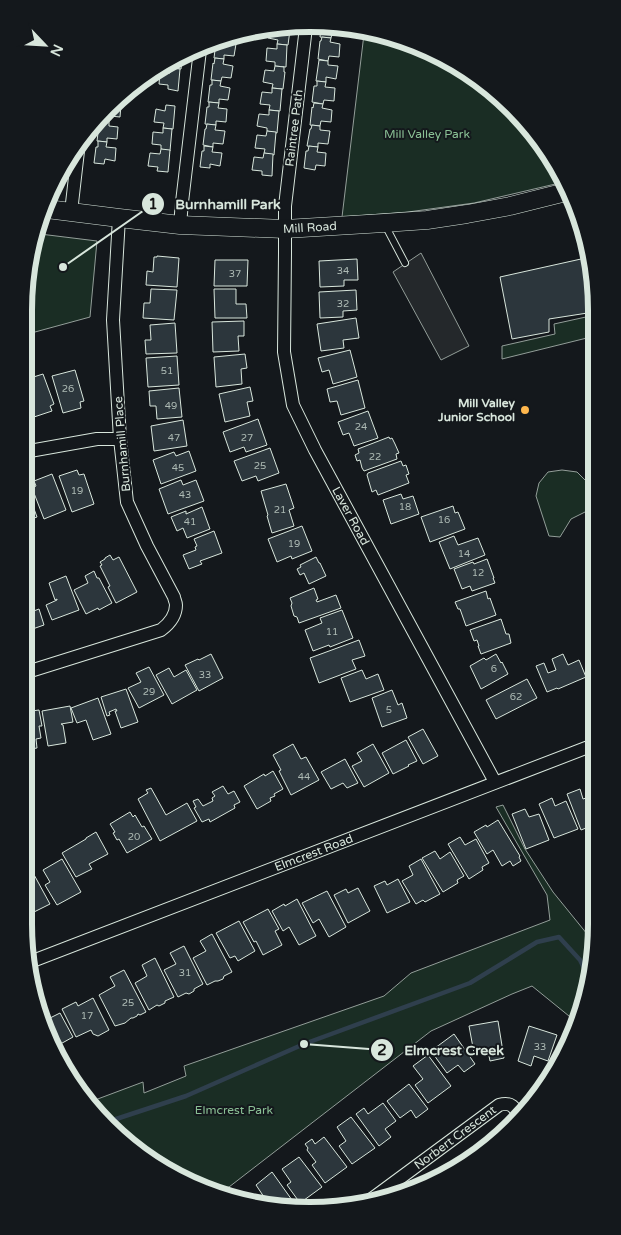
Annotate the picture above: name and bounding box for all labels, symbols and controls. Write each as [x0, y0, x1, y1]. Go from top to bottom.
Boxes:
north arrow [20, 20, 70, 70]
text: N [46, 42, 66, 59]
street label: Raintree Path [282, 89, 306, 167]
park label: Mill Valley Park [384, 127, 470, 141]
callout: Burnhamill Park [140, 190, 290, 219]
text: 1 [148, 195, 158, 213]
text: Burnhamill Park [175, 196, 281, 213]
street label: Mill Road [283, 219, 337, 236]
house number: 34 [337, 265, 349, 277]
house number: 37 [229, 268, 241, 280]
house number: 32 [337, 298, 349, 310]
house number: 51 [161, 365, 173, 377]
house number: 26 [62, 383, 74, 395]
street label: Burnhamill Place [111, 396, 133, 492]
place label: Mill Valley Junior School [437, 396, 516, 424]
house number: 49 [165, 400, 177, 412]
marker: Mill Valley Junior School [519, 404, 531, 416]
house number: 24 [355, 421, 367, 433]
house number: 47 [168, 432, 180, 444]
house number: 27 [241, 432, 253, 444]
house number: 22 [369, 451, 381, 463]
house number: 25 [254, 460, 266, 472]
house number: 45 [172, 462, 184, 474]
street label: Laver Road [329, 484, 372, 548]
house number: 19 [71, 485, 83, 497]
house number: 43 [179, 489, 191, 501]
house number: 18 [399, 501, 411, 513]
house number: 21 [274, 504, 286, 516]
house number: 16 [438, 514, 450, 526]
house number: 41 [184, 516, 196, 528]
house number: 19 [288, 538, 300, 550]
house number: 14 [458, 548, 470, 560]
house number: 12 [472, 567, 484, 579]
house number: 11 [326, 626, 338, 638]
house number: 6 [491, 663, 497, 675]
house number: 33 [199, 669, 211, 681]
house number: 29 [143, 686, 155, 698]
house number: 62 [510, 691, 522, 703]
house number: 5 [386, 704, 392, 716]
house number: 44 [298, 771, 310, 783]
house number: 20 [128, 831, 140, 843]
street label: Elmcrest Road [272, 831, 355, 874]
house number: 31 [179, 967, 191, 979]
house number: 25 [122, 997, 134, 1009]
house number: 17 [81, 1010, 93, 1022]
callout: Elmcrest Creek [369, 1035, 514, 1064]
text: 2 [377, 1041, 387, 1059]
house number: 33 [534, 1041, 546, 1053]
text: Elmcrest Creek [404, 1042, 504, 1059]
street label: Norbert Crescent [411, 1102, 499, 1172]
park label: Elmcrest Park [195, 1103, 274, 1117]

